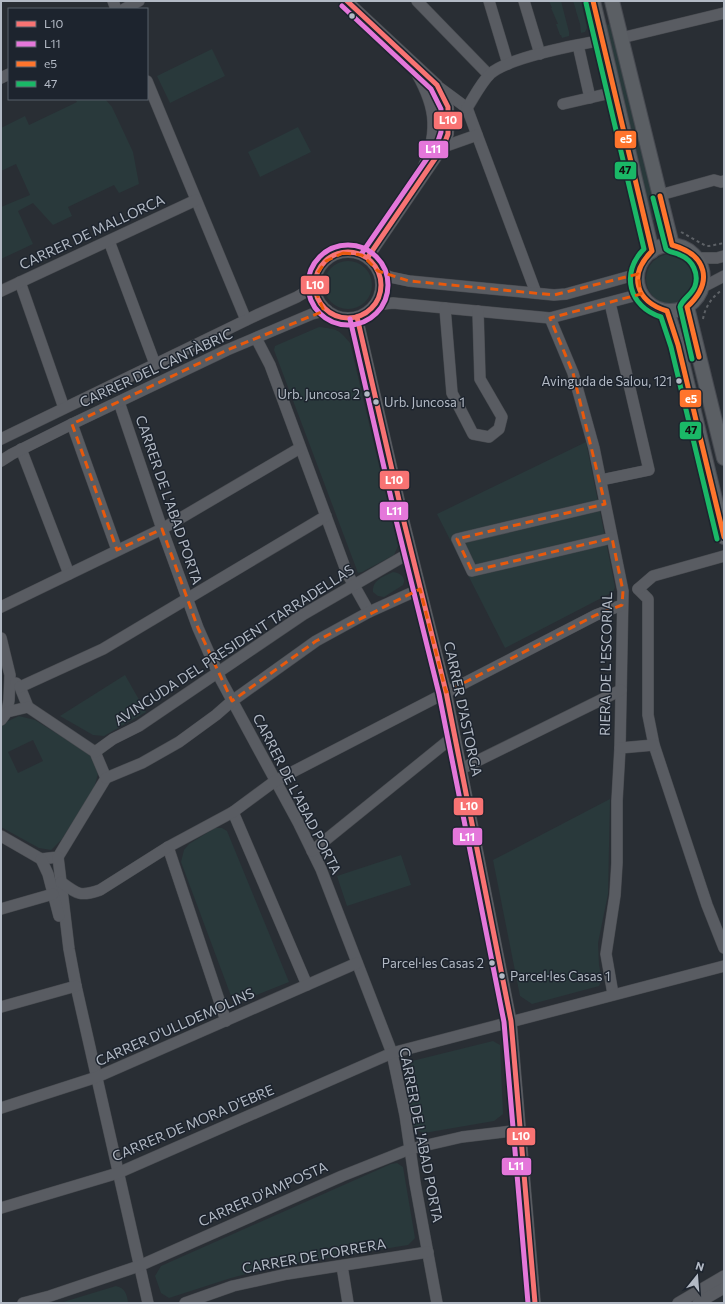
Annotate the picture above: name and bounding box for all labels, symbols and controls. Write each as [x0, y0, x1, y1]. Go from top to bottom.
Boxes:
legend [8, 8, 148, 100]
unlabelled marker [347, 11, 357, 21]
text: L10 [44, 16, 64, 30]
text: L11 [44, 36, 61, 50]
text: e5 [44, 56, 57, 70]
text: 47 [44, 76, 57, 90]
line badge: L10 [433, 111, 463, 130]
text: L10 [439, 113, 457, 126]
line badge: e5 [614, 130, 637, 149]
text: e5 [620, 132, 632, 145]
line badge: L11 [418, 140, 449, 159]
text: L11 [425, 142, 441, 155]
line badge: 47 [614, 161, 637, 180]
text: 47 [619, 163, 631, 176]
street label: CARRER DE MALLORCA [16, 190, 167, 273]
line badge: L10 [300, 275, 330, 295]
text: L10 [306, 278, 324, 291]
street label: CARRER DEL CANTÀBRIC [77, 325, 235, 411]
place label: Avinguda de Salou, 121 [542, 373, 672, 389]
marker: Avinguda de Salou, 121 [674, 376, 684, 386]
place label: Urb. Juncosa 2 [277, 386, 360, 402]
marker: Urb. Juncosa 2 [362, 389, 372, 399]
line badge: e5 [679, 389, 702, 408]
text: e5 [685, 392, 697, 405]
place label: Urb. Juncosa 1 [384, 394, 465, 410]
marker: Urb. Juncosa 1 [371, 397, 381, 407]
street label: CARRER DE L'ABAD PORTA [132, 413, 207, 587]
line badge: 47 [679, 421, 702, 440]
text: 47 [685, 423, 697, 436]
line badge: L10 [379, 470, 410, 490]
text: L10 [385, 473, 403, 486]
line badge: L11 [379, 501, 409, 521]
text: L11 [386, 504, 402, 517]
street label: AVINGUDA DEL PRESIDENT TARRADELLAS [111, 561, 357, 729]
street label: RIERA DE L'ESCORIAL [596, 592, 615, 736]
street label: CARRER D'ASTORGA [441, 640, 486, 778]
street label: CARRER DE L'ABAD PORTA [250, 711, 346, 877]
line badge: L10 [453, 797, 484, 816]
text: L10 [460, 799, 478, 812]
line badge: L11 [452, 827, 483, 846]
text: L11 [459, 830, 475, 843]
place label: Parcel·les Casas 2 [382, 955, 484, 971]
marker: Parcel·les Casas 2 [487, 958, 497, 968]
place label: Parcel·les Casas 1 [510, 968, 611, 984]
marker: Parcel·les Casas 1 [497, 971, 507, 981]
street label: CARRER D'ULLDEMOLINS [93, 984, 257, 1069]
street label: CARRER DE L'ABAD PORTA [396, 1046, 447, 1224]
street label: CARRER DE MORA D'EBRE [109, 1081, 276, 1164]
line badge: L10 [506, 1127, 536, 1146]
text: L10 [512, 1129, 530, 1142]
street label: CARRER D'AMPOSTA [196, 1157, 330, 1230]
line badge: L11 [501, 1157, 532, 1176]
text: L11 [508, 1159, 524, 1172]
street label: CARRER DE PORRERA [241, 1234, 388, 1277]
north arrow [677, 1256, 717, 1296]
text: N [694, 1259, 706, 1273]

